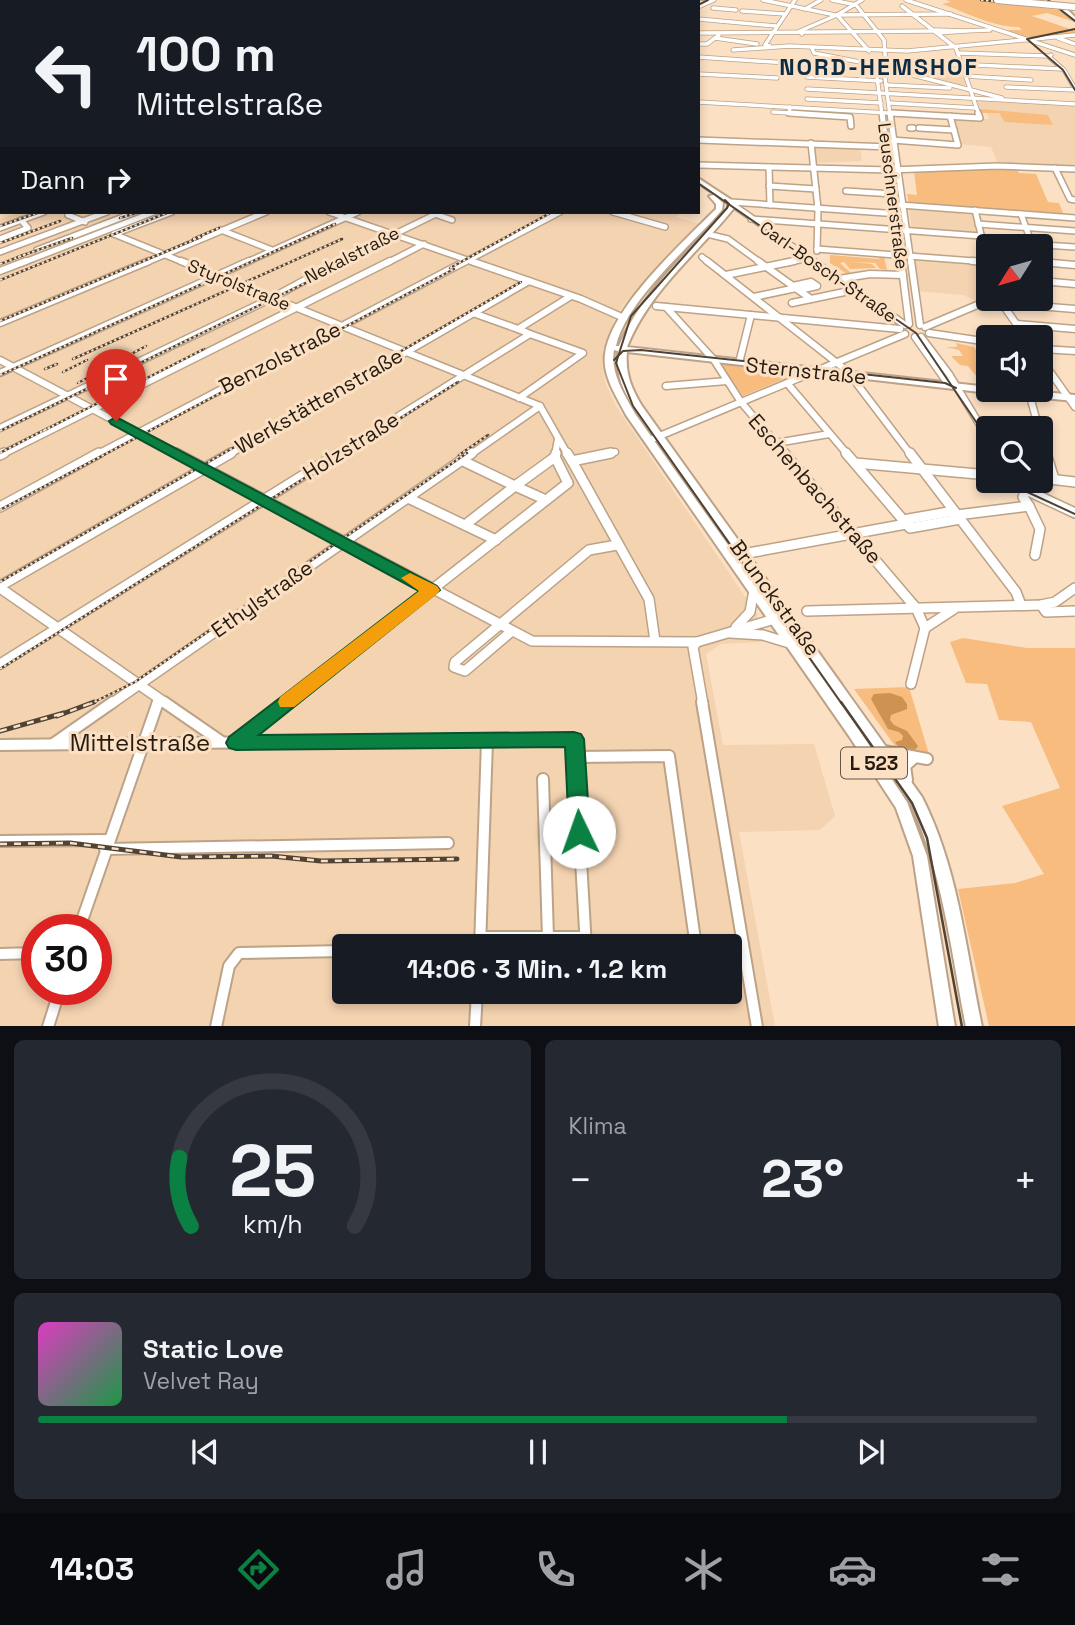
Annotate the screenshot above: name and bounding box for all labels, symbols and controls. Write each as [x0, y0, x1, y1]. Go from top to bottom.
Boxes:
text: 100 m [136, 23, 276, 85]
icon: left [21, 28, 112, 119]
district label: NORD-HEMSHOF [779, 52, 979, 82]
text: Mittelstraße [136, 84, 324, 124]
street label: Leuschnerstraße [873, 121, 914, 270]
icon: right [99, 161, 137, 199]
text: Dann [21, 163, 85, 197]
street label: Carl-Bosch-Straße [755, 216, 901, 327]
street label: Nekalstraße [301, 221, 403, 288]
north arrow [976, 234, 1054, 312]
map controls [976, 234, 1053, 493]
street label: Styrolstraße [184, 254, 294, 316]
street label: Benzolstraße [214, 315, 345, 400]
button: sound [976, 325, 1053, 402]
street label: Werkstättenstraße [230, 342, 408, 460]
pin [86, 349, 146, 421]
street label: Sternstraße [744, 351, 868, 390]
icon: arrive [97, 360, 135, 398]
street label: Holzstraße [298, 405, 404, 486]
street label: Eschenbachstraße [743, 408, 888, 569]
button: search [976, 416, 1053, 493]
street label: Brunckstraße [724, 534, 827, 661]
street label: Ethylstraße [206, 554, 318, 643]
street label: Mittelstraße [70, 727, 210, 758]
road number: L 523 [841, 748, 907, 778]
position arrow [542, 795, 616, 869]
speed limit sign: 30 [21, 914, 112, 1005]
text: 14:06 · 3 Min. · 1.2 km [407, 952, 667, 986]
text: Klima [569, 1111, 627, 1141]
text: 25 [229, 1124, 316, 1217]
text: 23° [761, 1146, 844, 1212]
text: − [569, 1156, 592, 1204]
text: + [1013, 1156, 1037, 1204]
text: km/h [242, 1207, 302, 1239]
text: Static Love [143, 1332, 284, 1366]
text: Velvet Ray [143, 1366, 259, 1396]
icon: previous [186, 1433, 224, 1471]
icon: pause [519, 1433, 557, 1471]
icon: next [852, 1433, 890, 1471]
icon: directions [234, 1545, 283, 1594]
icon: music [382, 1545, 431, 1594]
icon: phone [531, 1545, 580, 1594]
icon: climate [679, 1545, 728, 1594]
icon: car [828, 1545, 877, 1594]
icon: filters [976, 1545, 1025, 1594]
text: 14:03 [50, 1549, 134, 1589]

